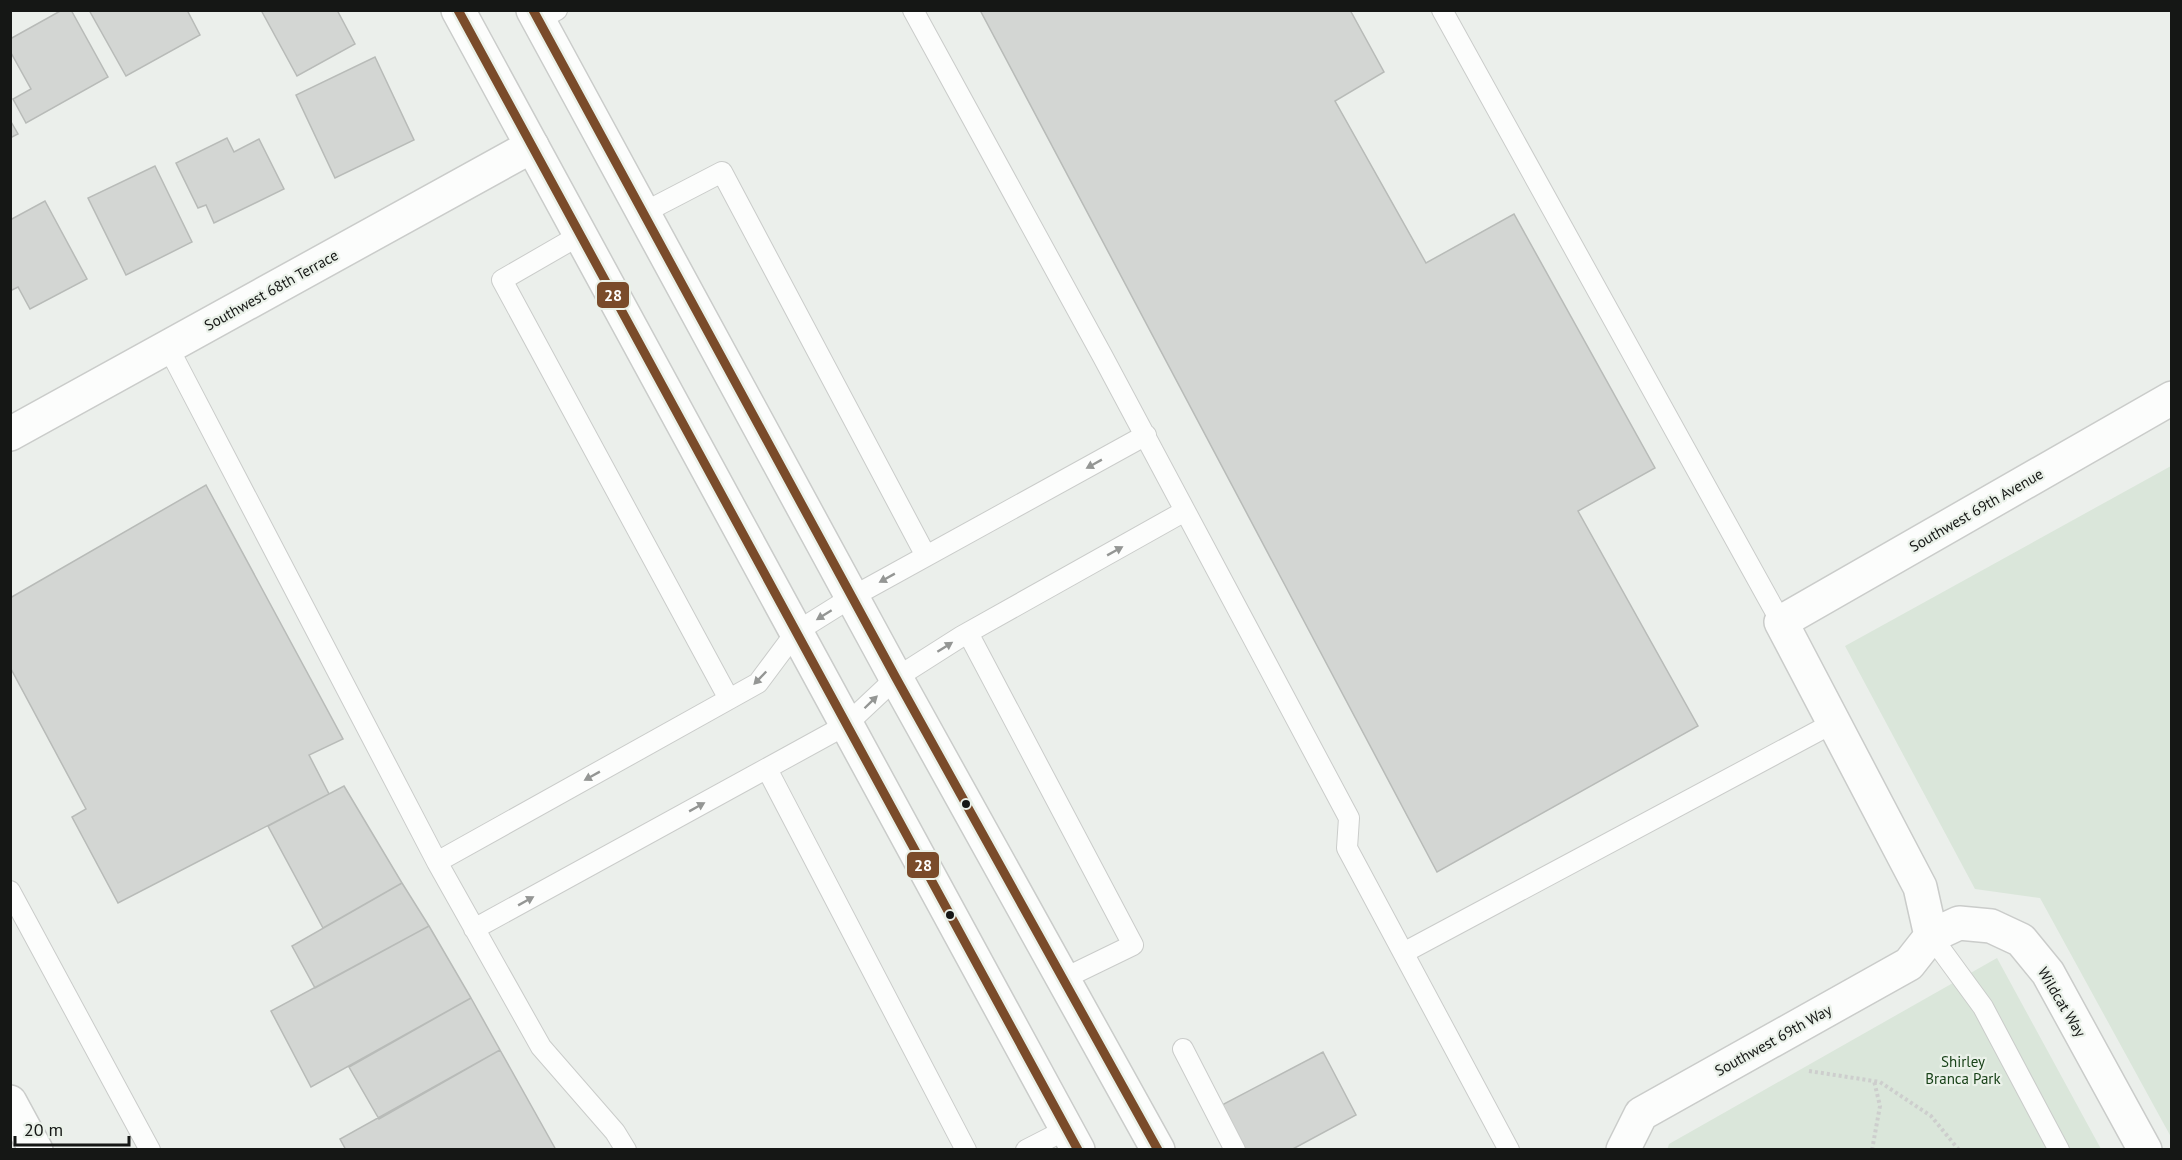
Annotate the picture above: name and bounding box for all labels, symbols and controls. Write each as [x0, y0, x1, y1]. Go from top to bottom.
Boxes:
street label: Southwest 68th Terrace [201, 245, 341, 335]
line badge: 28 [596, 281, 630, 309]
text: 28 [604, 285, 622, 305]
one-way arrow [1086, 459, 1103, 469]
street label: Southwest 69th Avenue [1906, 464, 2046, 556]
one-way arrow [1107, 545, 1123, 556]
one-way arrow [878, 573, 895, 583]
one-way arrow [816, 609, 832, 620]
one-way arrow [937, 641, 953, 652]
one-way arrow [753, 671, 767, 686]
one-way arrow [863, 695, 877, 709]
one-way arrow [583, 771, 600, 781]
unlabelled marker [960, 798, 972, 810]
one-way arrow [688, 802, 705, 812]
line badge: 28 [906, 851, 940, 879]
text: 28 [914, 855, 932, 875]
one-way arrow [517, 896, 534, 906]
unlabelled marker [944, 909, 956, 921]
street label: Wildcat Way [2034, 964, 2090, 1040]
street label: Southwest 69th Way [1711, 1000, 1835, 1080]
park label: Shirley Branca Park [1925, 1052, 2001, 1088]
scale bar [15, 1109, 129, 1147]
text: 20 m [24, 1118, 63, 1141]

